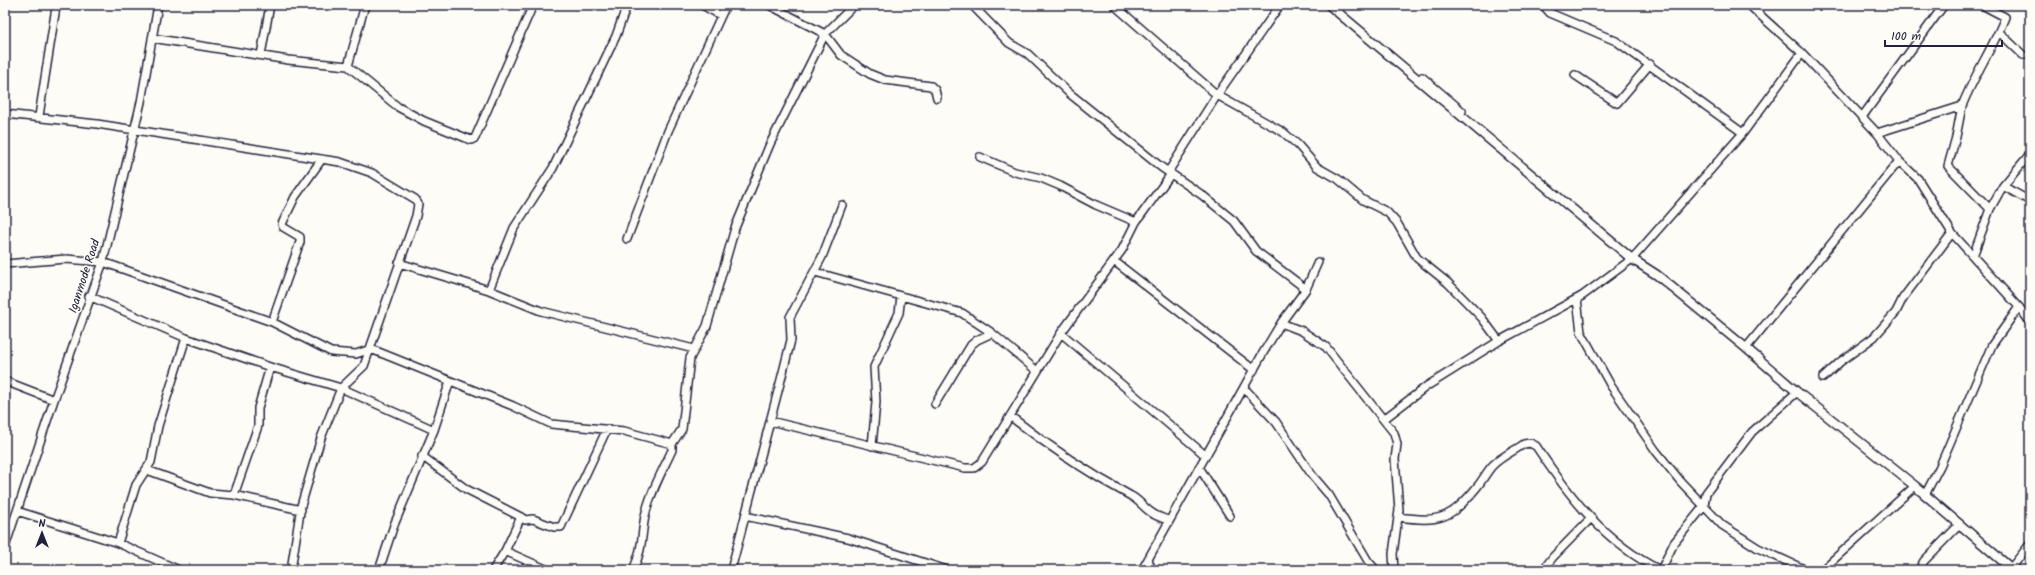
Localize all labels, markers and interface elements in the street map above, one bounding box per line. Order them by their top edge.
scale bar [1885,22,2002,48]
text: 100 m [1891,27,1922,46]
street label: Iganmode Road [64,236,106,316]
north arrow [22,513,62,553]
text: N [39,515,46,533]

